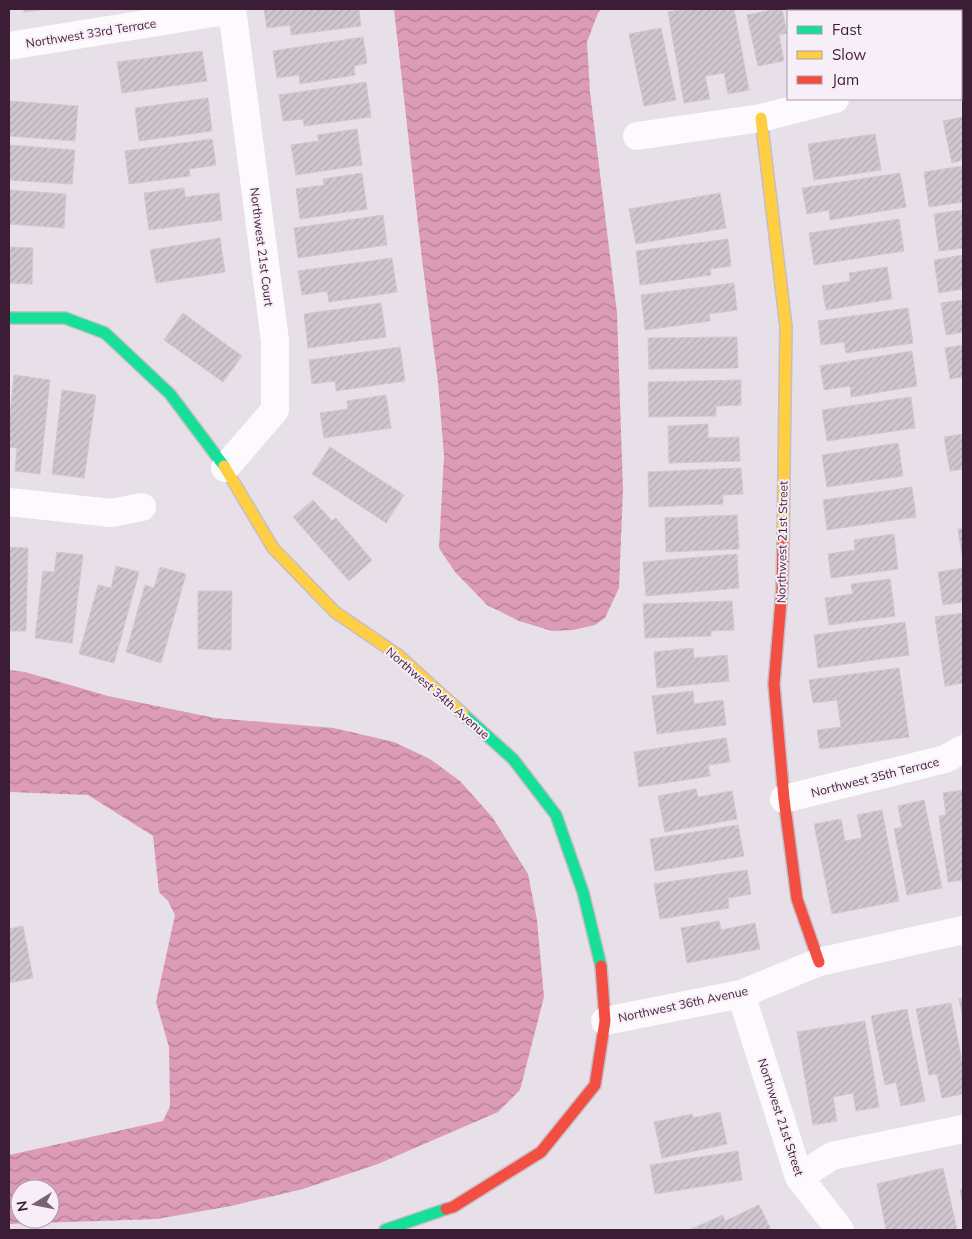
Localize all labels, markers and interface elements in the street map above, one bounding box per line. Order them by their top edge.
legend [787,10,962,100]
street label: Northwest 33rd Terrace [25,15,157,51]
text: Fast [832,20,862,39]
text: Slow [832,45,866,64]
text: Jam [832,70,859,89]
street label: Northwest 21st Court [247,187,277,307]
street label: Northwest 21st Street [773,481,791,603]
street label: Northwest 34th Avenue [383,644,493,742]
street label: Northwest 35th Terrace [809,754,941,800]
street label: Northwest 36th Avenue [617,983,749,1025]
street label: Northwest 21st Street [755,1056,807,1178]
north arrow [10,1179,60,1229]
text: N [12,1199,32,1213]

